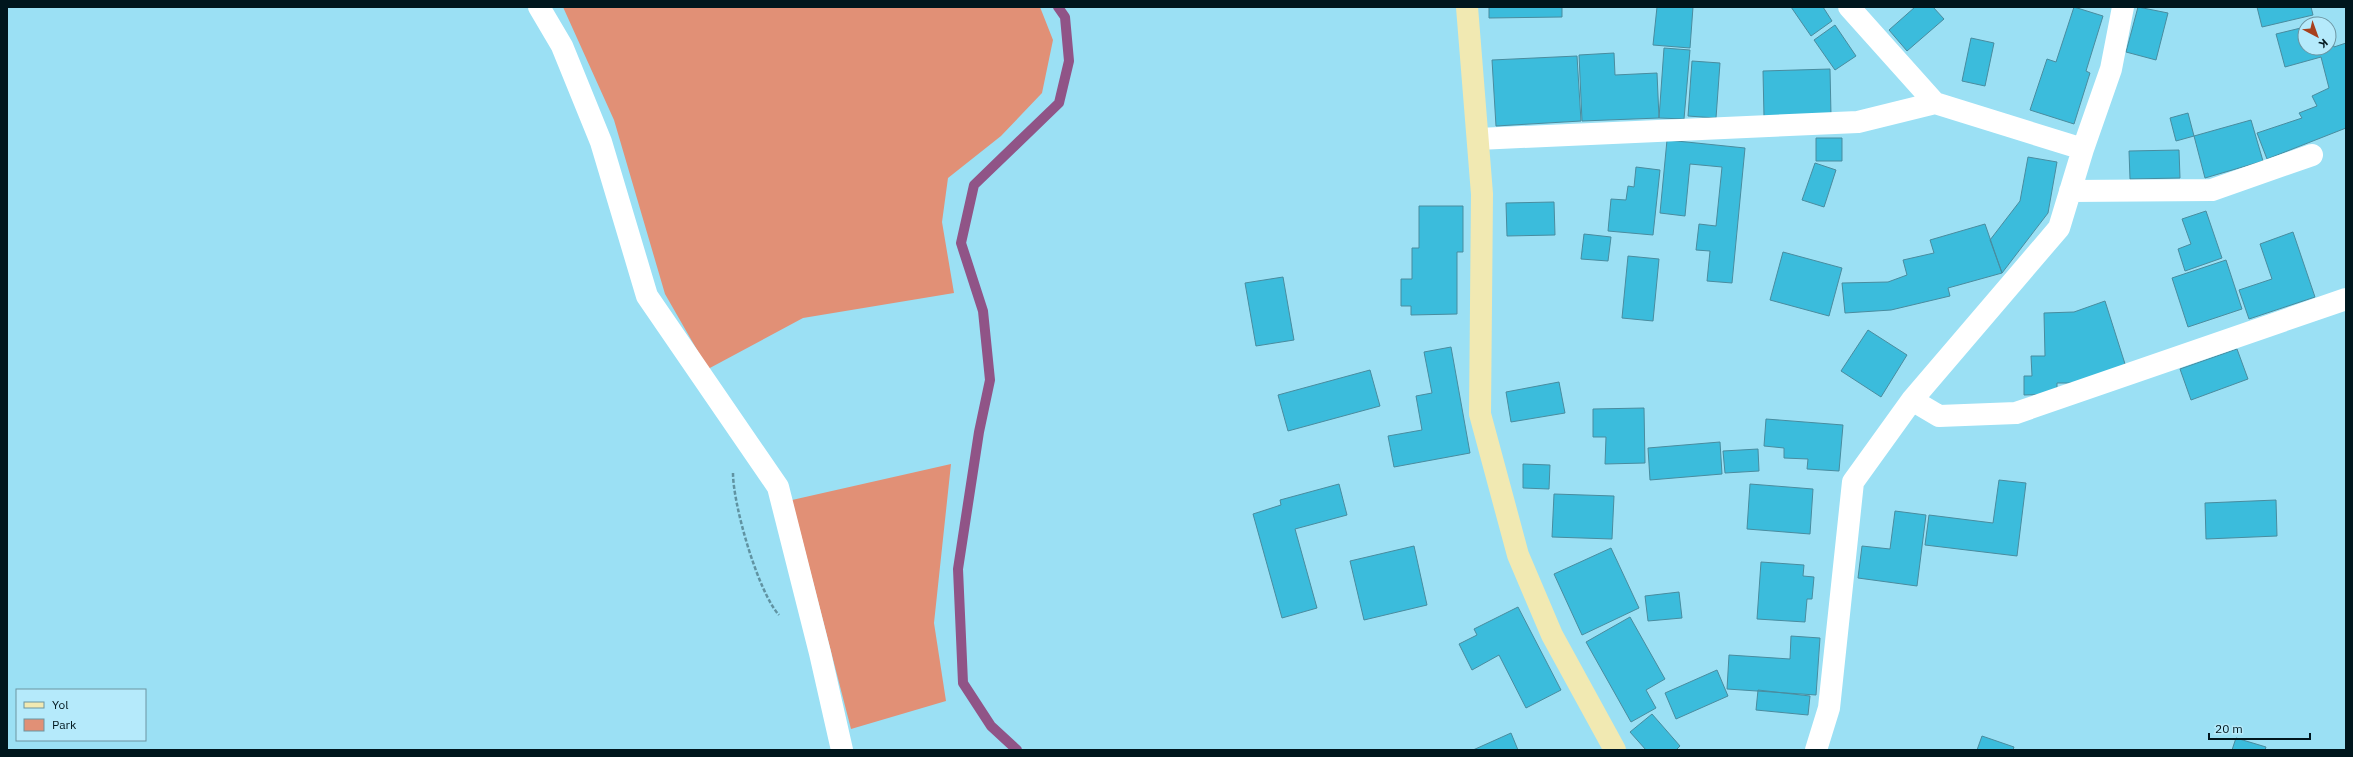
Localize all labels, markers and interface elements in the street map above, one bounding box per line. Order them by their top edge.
north arrow [2297,16,2337,56]
text: K [2316,36,2331,52]
legend [16,689,146,741]
text: Yol [52,697,69,712]
scale bar [2209,715,2310,741]
text: Park [52,717,77,732]
text: 20 m [2215,721,2243,736]

